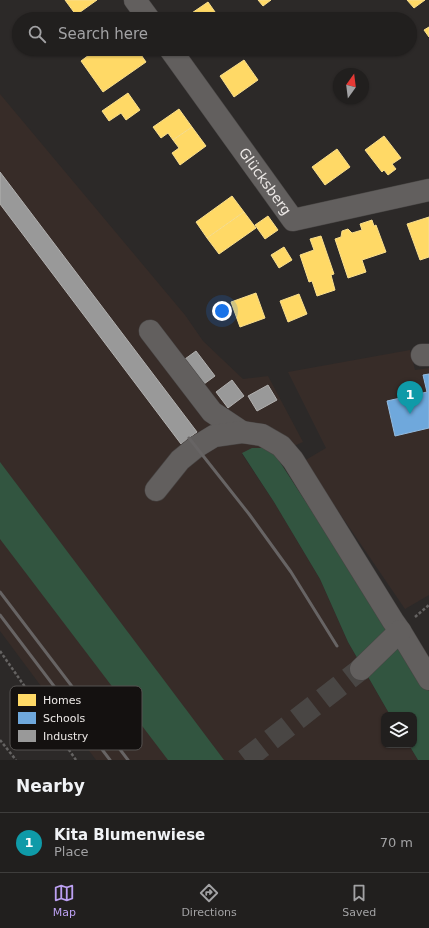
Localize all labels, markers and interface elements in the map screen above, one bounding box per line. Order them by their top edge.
search box [12,12,417,56]
icon: search [26,23,48,45]
text: Search here [58,25,148,43]
north arrow [333,68,369,104]
street label: Glücksberg [236,145,295,218]
your location [212,301,232,321]
pin: 1 [397,381,423,414]
legend [10,686,142,750]
text: Homes [43,694,81,707]
text: Schools [43,712,86,725]
map controls [381,712,417,748]
button: layers [381,712,417,748]
text: Industry [43,730,89,743]
text: Nearby [16,776,85,796]
text: Kita Blumenwiese [54,826,205,844]
text: 1 [24,835,34,850]
text: 70 m [380,835,413,850]
text: Place [54,844,89,859]
tab: Map [53,882,76,919]
tab: Directions [181,882,237,919]
tab: Saved [342,882,376,919]

